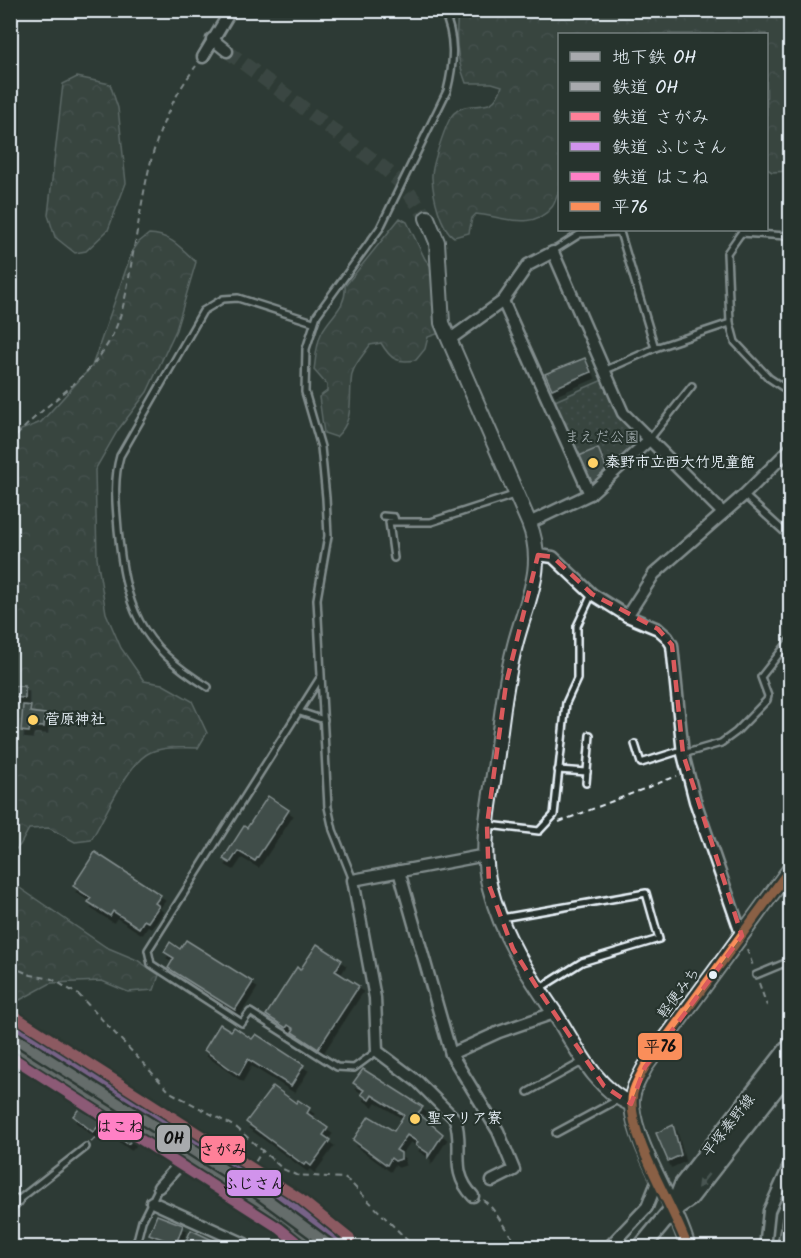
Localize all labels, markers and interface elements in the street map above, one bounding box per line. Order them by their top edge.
legend [558,33,768,231]
text: 地下鉄 OH [612,44,696,73]
text: 鉄道 OH [612,74,678,103]
text: 鉄道 さがみ [612,104,709,133]
text: 鉄道 ふじさん [612,134,727,163]
text: 鉄道 はこね [612,164,709,193]
text: 平76 [612,194,648,223]
park label: まえだ公園 [564,426,640,450]
place label: 秦野市立西大竹児童館 [605,451,755,475]
marker: 秦野市立西大竹児童館 [586,456,600,470]
place label: 菅原神社 [45,708,105,732]
marker: 菅原神社 [26,713,40,727]
street label: 軽便みち [652,962,706,1024]
unlabelled marker [707,969,719,981]
line badge: 平76 [637,1032,683,1061]
text: 平76 [644,1035,676,1060]
street label: 平塚秦野線 [696,1089,762,1163]
place label: 聖マリア寮 [427,1107,502,1131]
line badge: はこね [97,1112,143,1141]
marker: 聖マリア寮 [408,1112,422,1126]
text: はこね [96,1115,144,1140]
line badge: OH [156,1124,191,1153]
text: OH [164,1127,184,1152]
line badge: さがみ [200,1135,246,1164]
text: さがみ [199,1138,247,1163]
line badge: ふじさん [226,1169,282,1197]
text: ふじさん [222,1172,286,1197]
one-way arrow [696,1173,709,1189]

